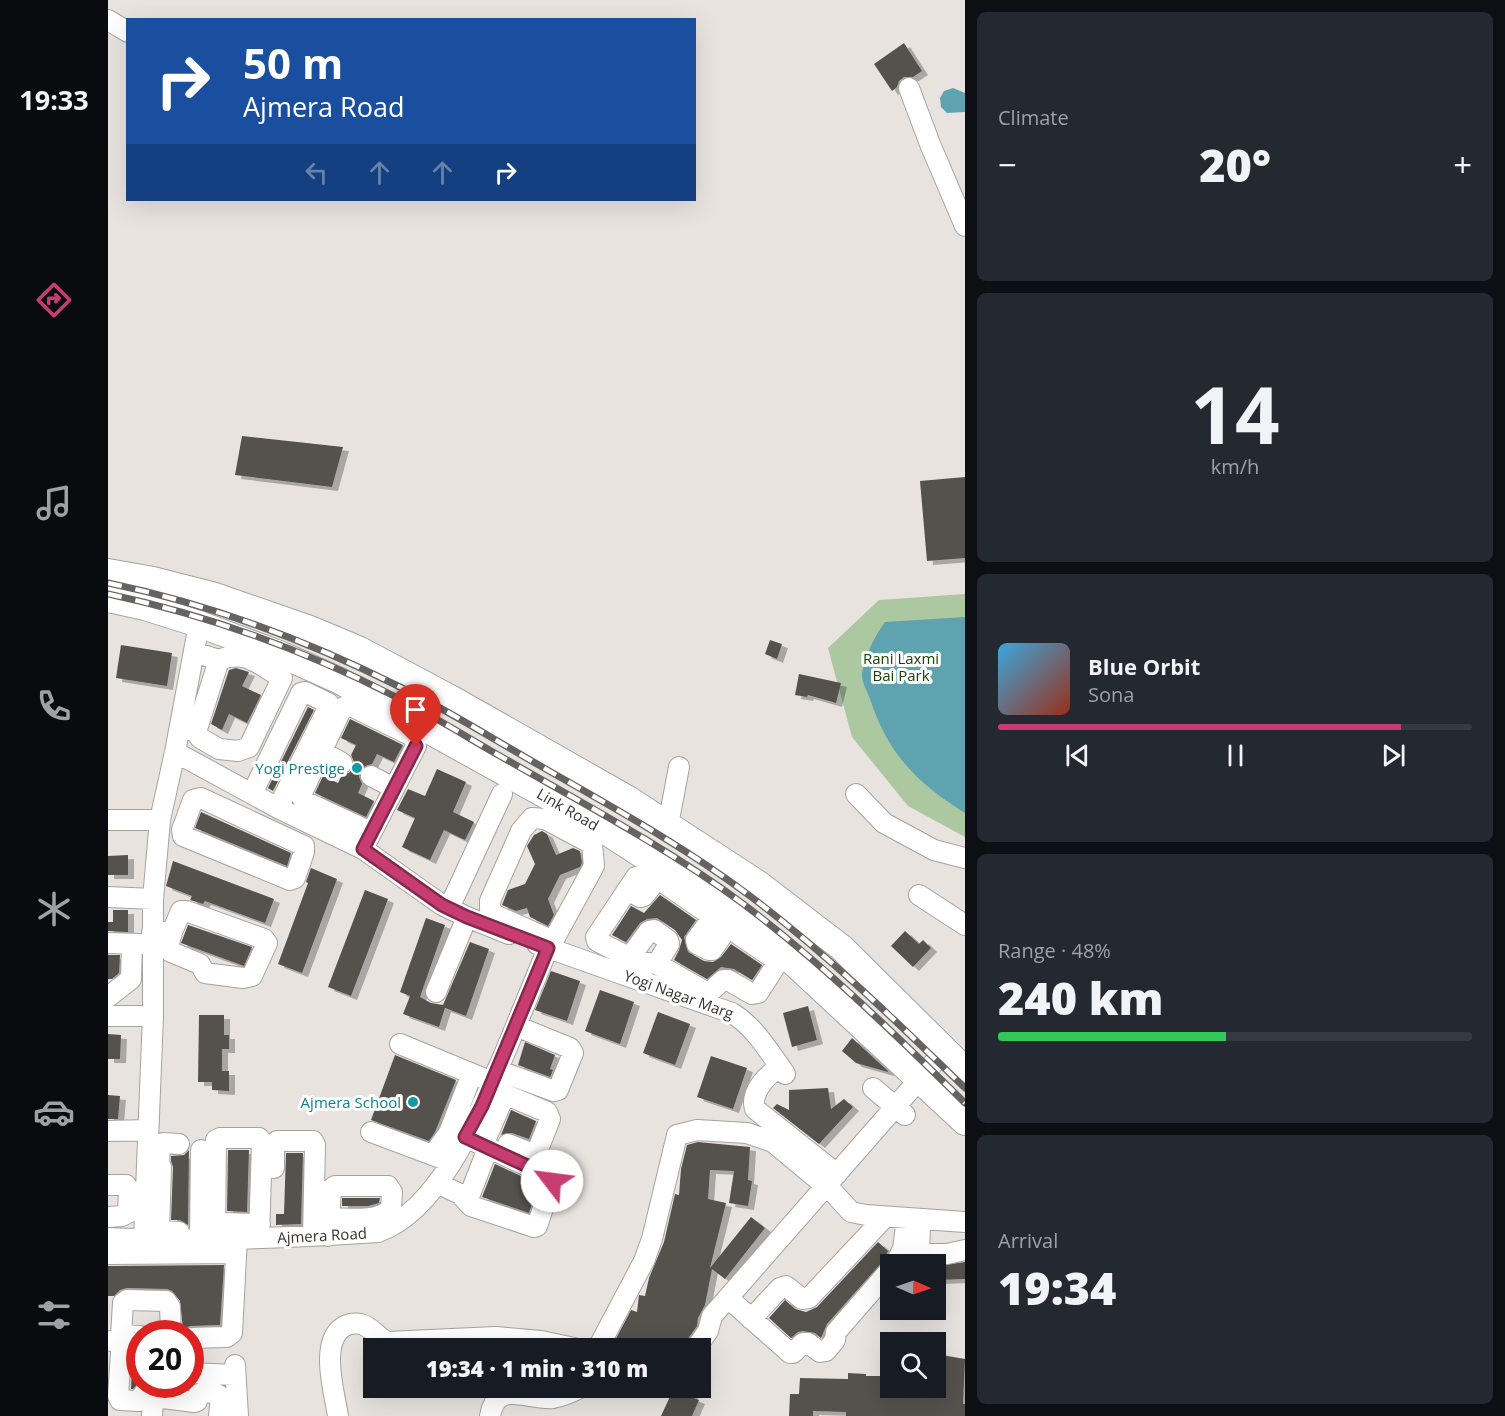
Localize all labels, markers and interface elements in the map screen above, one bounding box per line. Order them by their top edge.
text: 50 m [243,34,343,91]
icon: right [144,42,222,120]
text: 19:33 [19,81,89,118]
text: Ajmera Road [243,88,405,125]
text: Climate [998,104,1069,131]
text: 20° [1199,134,1271,195]
text: − [998,142,1017,187]
text: + [1453,142,1472,187]
icon: left [300,156,333,189]
icon: ahead [363,156,396,189]
icon: ahead [426,156,459,189]
icon: right [489,156,522,189]
icon: directions [33,279,75,321]
text: 14 [1190,361,1280,467]
text: km/h [1211,453,1259,480]
icon: music [33,482,75,524]
park label: Rani Laxmi Bai Park [863,648,939,685]
text: Blue Orbit [1088,651,1200,681]
text: Sona [1088,681,1134,708]
pin [390,684,441,746]
icon: phone [33,685,75,727]
icon: arrive [399,693,432,726]
icon: previous [1061,739,1094,772]
icon: pause [1219,739,1252,772]
icon: next [1377,739,1410,772]
place label: Yogi Prestige [255,758,345,778]
marker: Yogi Prestige [350,761,364,775]
street label: Link Road [533,783,603,835]
icon: climate [33,888,75,930]
text: Range · 48% [998,937,1111,964]
street label: Yogi Nagar Marg [621,965,737,1023]
text: 240 km [998,967,1163,1028]
icon: car [33,1091,75,1133]
place label: Ajmera School [301,1092,401,1112]
marker: Ajmera School [406,1095,420,1109]
position arrow [520,1149,584,1213]
street label: Ajmera Road [277,1223,367,1247]
text: Arrival [998,1227,1058,1254]
north arrow [880,1254,946,1320]
map controls [880,1254,946,1398]
text: 19:34 [998,1257,1116,1318]
icon: filters [33,1294,75,1336]
speed limit sign: 20 [126,1320,204,1398]
button: search [880,1332,946,1398]
text: 19:34 · 1 min · 310 m [426,1353,648,1383]

